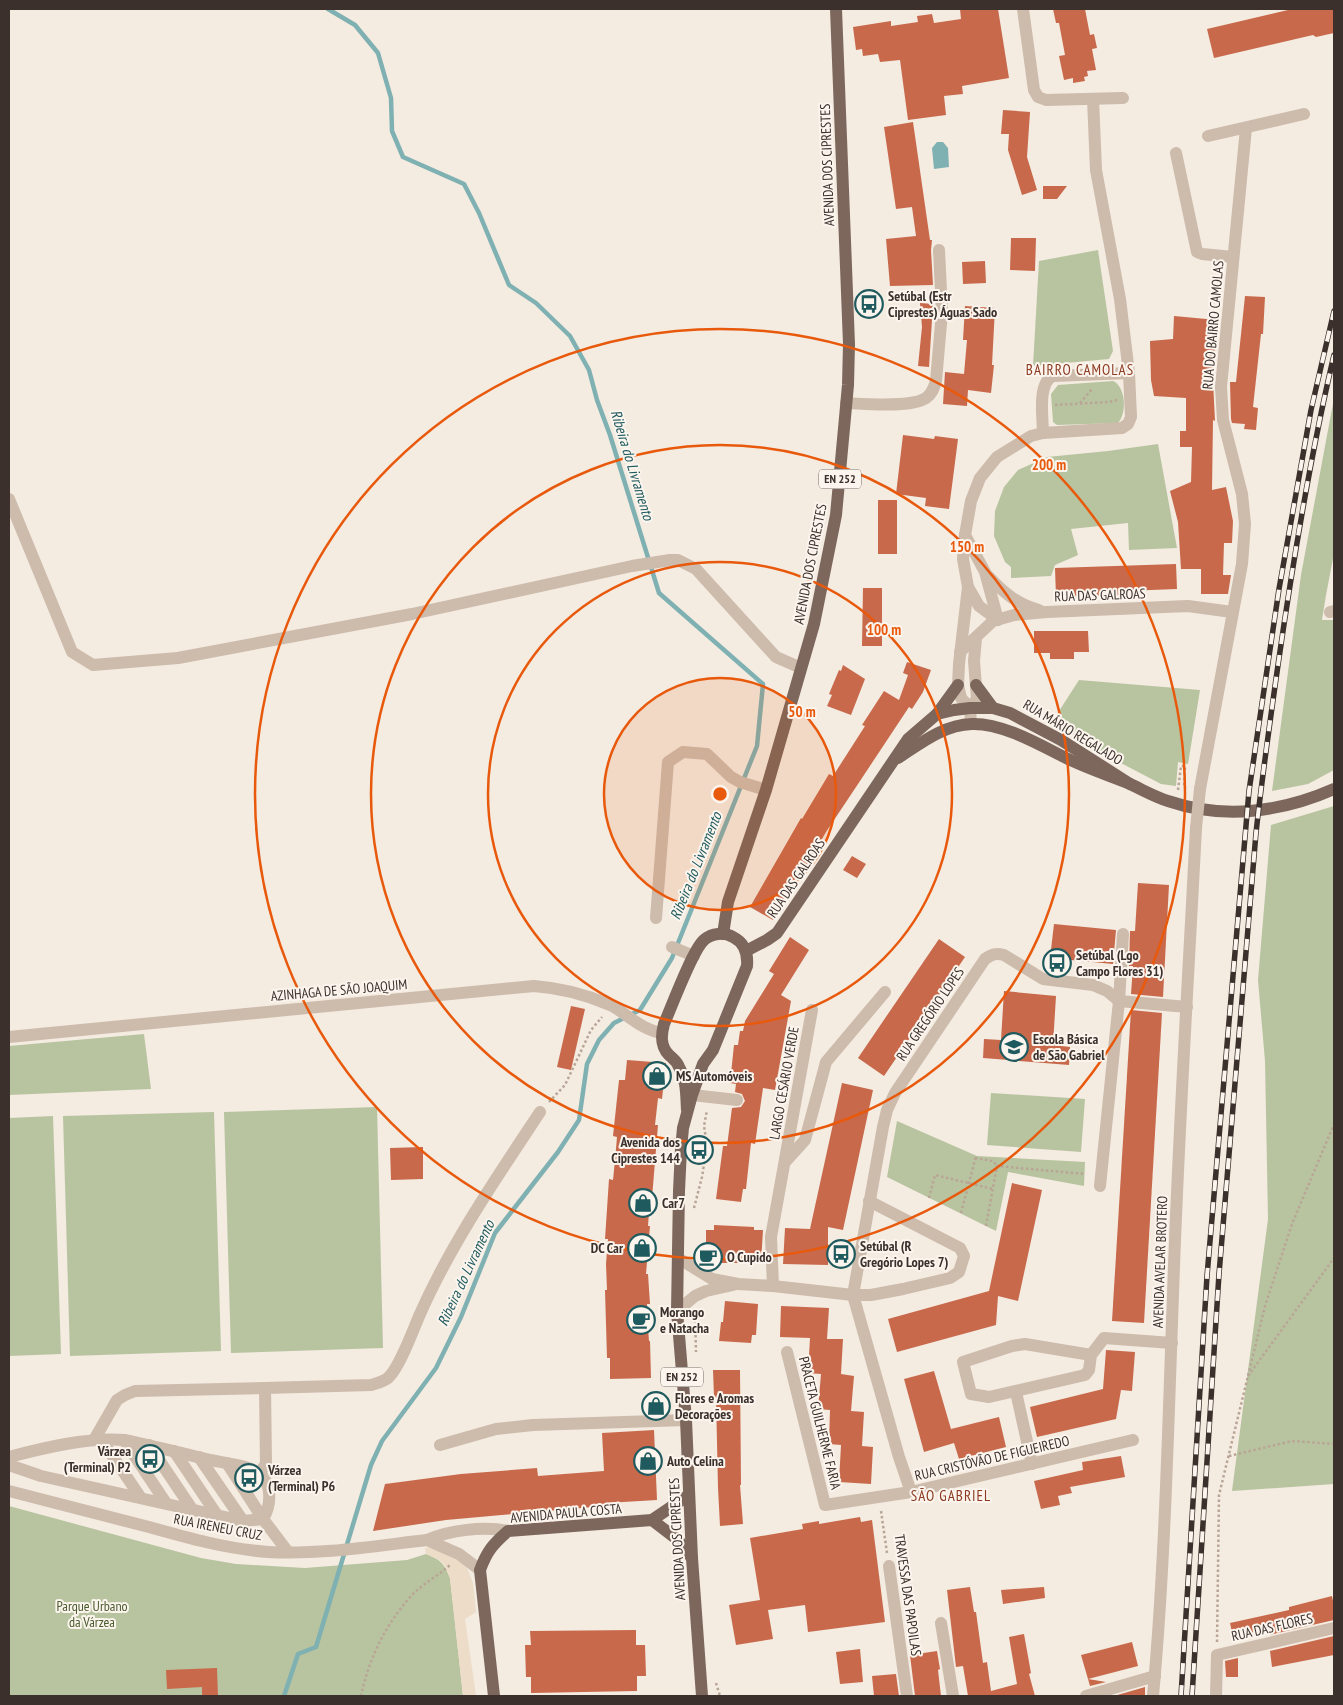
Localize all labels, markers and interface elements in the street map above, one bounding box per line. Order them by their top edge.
street label: AVENIDA DOS CIPRESTES [816,103,838,227]
street label: RUA DO BAIRRO CAMOLAS [1198,260,1228,390]
place label: Setúbal (Estr Ciprestes) Águas Sado [888,287,997,321]
bus stop icon: Setúbal (Estr Ciprestes) Águas Sado [854,289,884,319]
district label: BAIRRO CAMOLAS [1026,360,1134,379]
water label: Ribeira do Livramento [607,407,659,524]
text: 200 m [1032,455,1066,474]
road number: EN 252 [819,469,861,488]
street label: AVENIDA DOS CIPRESTES [789,502,831,626]
text: 150 m [950,537,984,556]
street label: RUA DAS GALROAS [1054,584,1146,606]
text: 100 m [867,620,901,639]
street label: RUA MÁRIO REGALADO [1020,695,1126,769]
text: 50 m [788,702,816,721]
centre of rings [711,785,729,803]
water label: Ribeira do Livramento [665,808,726,922]
street label: RUA DAS GALROAS [763,835,829,921]
place label: Setúbal (Lgo Campo Flores 31) [1076,946,1163,980]
bus stop icon: Setúbal (Lgo Campo Flores 31) [1042,948,1072,978]
street label: RUA GREGÓRIO LOPES [892,964,968,1064]
street label: AZINHAGA DE SÃO JOAQUIM [270,975,408,1005]
street label: LARGO CESÁRIO VERDE [765,1025,803,1141]
place label: Escola Básica de São Gabriel [1033,1030,1105,1064]
school or university icon: Escola Básica de São Gabriel [999,1032,1029,1062]
shop icon: MS Automóveis [642,1061,672,1091]
place label: MS Automóveis [676,1067,752,1085]
place label: Avenida dos Ciprestes 144 [611,1133,680,1167]
bus stop icon: Avenida dos Ciprestes 144 [684,1135,714,1165]
shop icon: Car7 [628,1188,658,1218]
place label: Car7 [662,1194,685,1212]
street label: AVENIDA AVELAR BROTERO [1149,1195,1171,1328]
water label: Ribeira do Livramento [433,1216,499,1329]
shop icon: DC Car [627,1233,657,1263]
place label: Setúbal (R Gregório Lopes 7) [860,1237,948,1271]
place label: DC Car [591,1239,624,1257]
bus stop icon: Setúbal (R Gregório Lopes 7) [826,1239,856,1269]
cafe icon: O Cupido [693,1242,723,1272]
place label: O Cupido [727,1248,772,1266]
place label: Morango e Natacha [660,1303,709,1337]
cafe icon: Morango e Natacha [626,1305,656,1335]
street label: PRACETA GUILHERME FARIA [795,1355,845,1492]
road number: EN 252 [661,1368,703,1386]
place label: Flores e Aromas Decorações [675,1389,754,1423]
shop icon: Flores e Aromas Decorações [641,1391,671,1421]
street label: RUA CRISTÓVÃO DE FIGUEIREDO [913,1431,1071,1485]
place label: Várzea (Terminal) P2 [64,1442,131,1476]
bus stop icon: Várzea (Terminal) P2 [135,1444,165,1474]
shop icon: Auto Celina [633,1446,663,1476]
place label: Auto Celina [666,1452,724,1470]
place label: Várzea (Terminal) P6 [267,1461,335,1495]
bus stop icon: Várzea (Terminal) P6 [234,1463,264,1493]
street label: AVENIDA DOS CIPRESTES [665,1477,689,1601]
district label: SÃO GABRIEL [911,1486,991,1505]
street label: AVENIDA PAULA COSTA [509,1499,623,1527]
street label: RUA IRENEU CRUZ [172,1510,264,1544]
street label: TRAVESSA DAS PAPOILAS [891,1533,925,1657]
park label: Parque Urbano da Várzea [56,1597,128,1631]
street label: RUA DAS FLORES [1230,1609,1314,1645]

